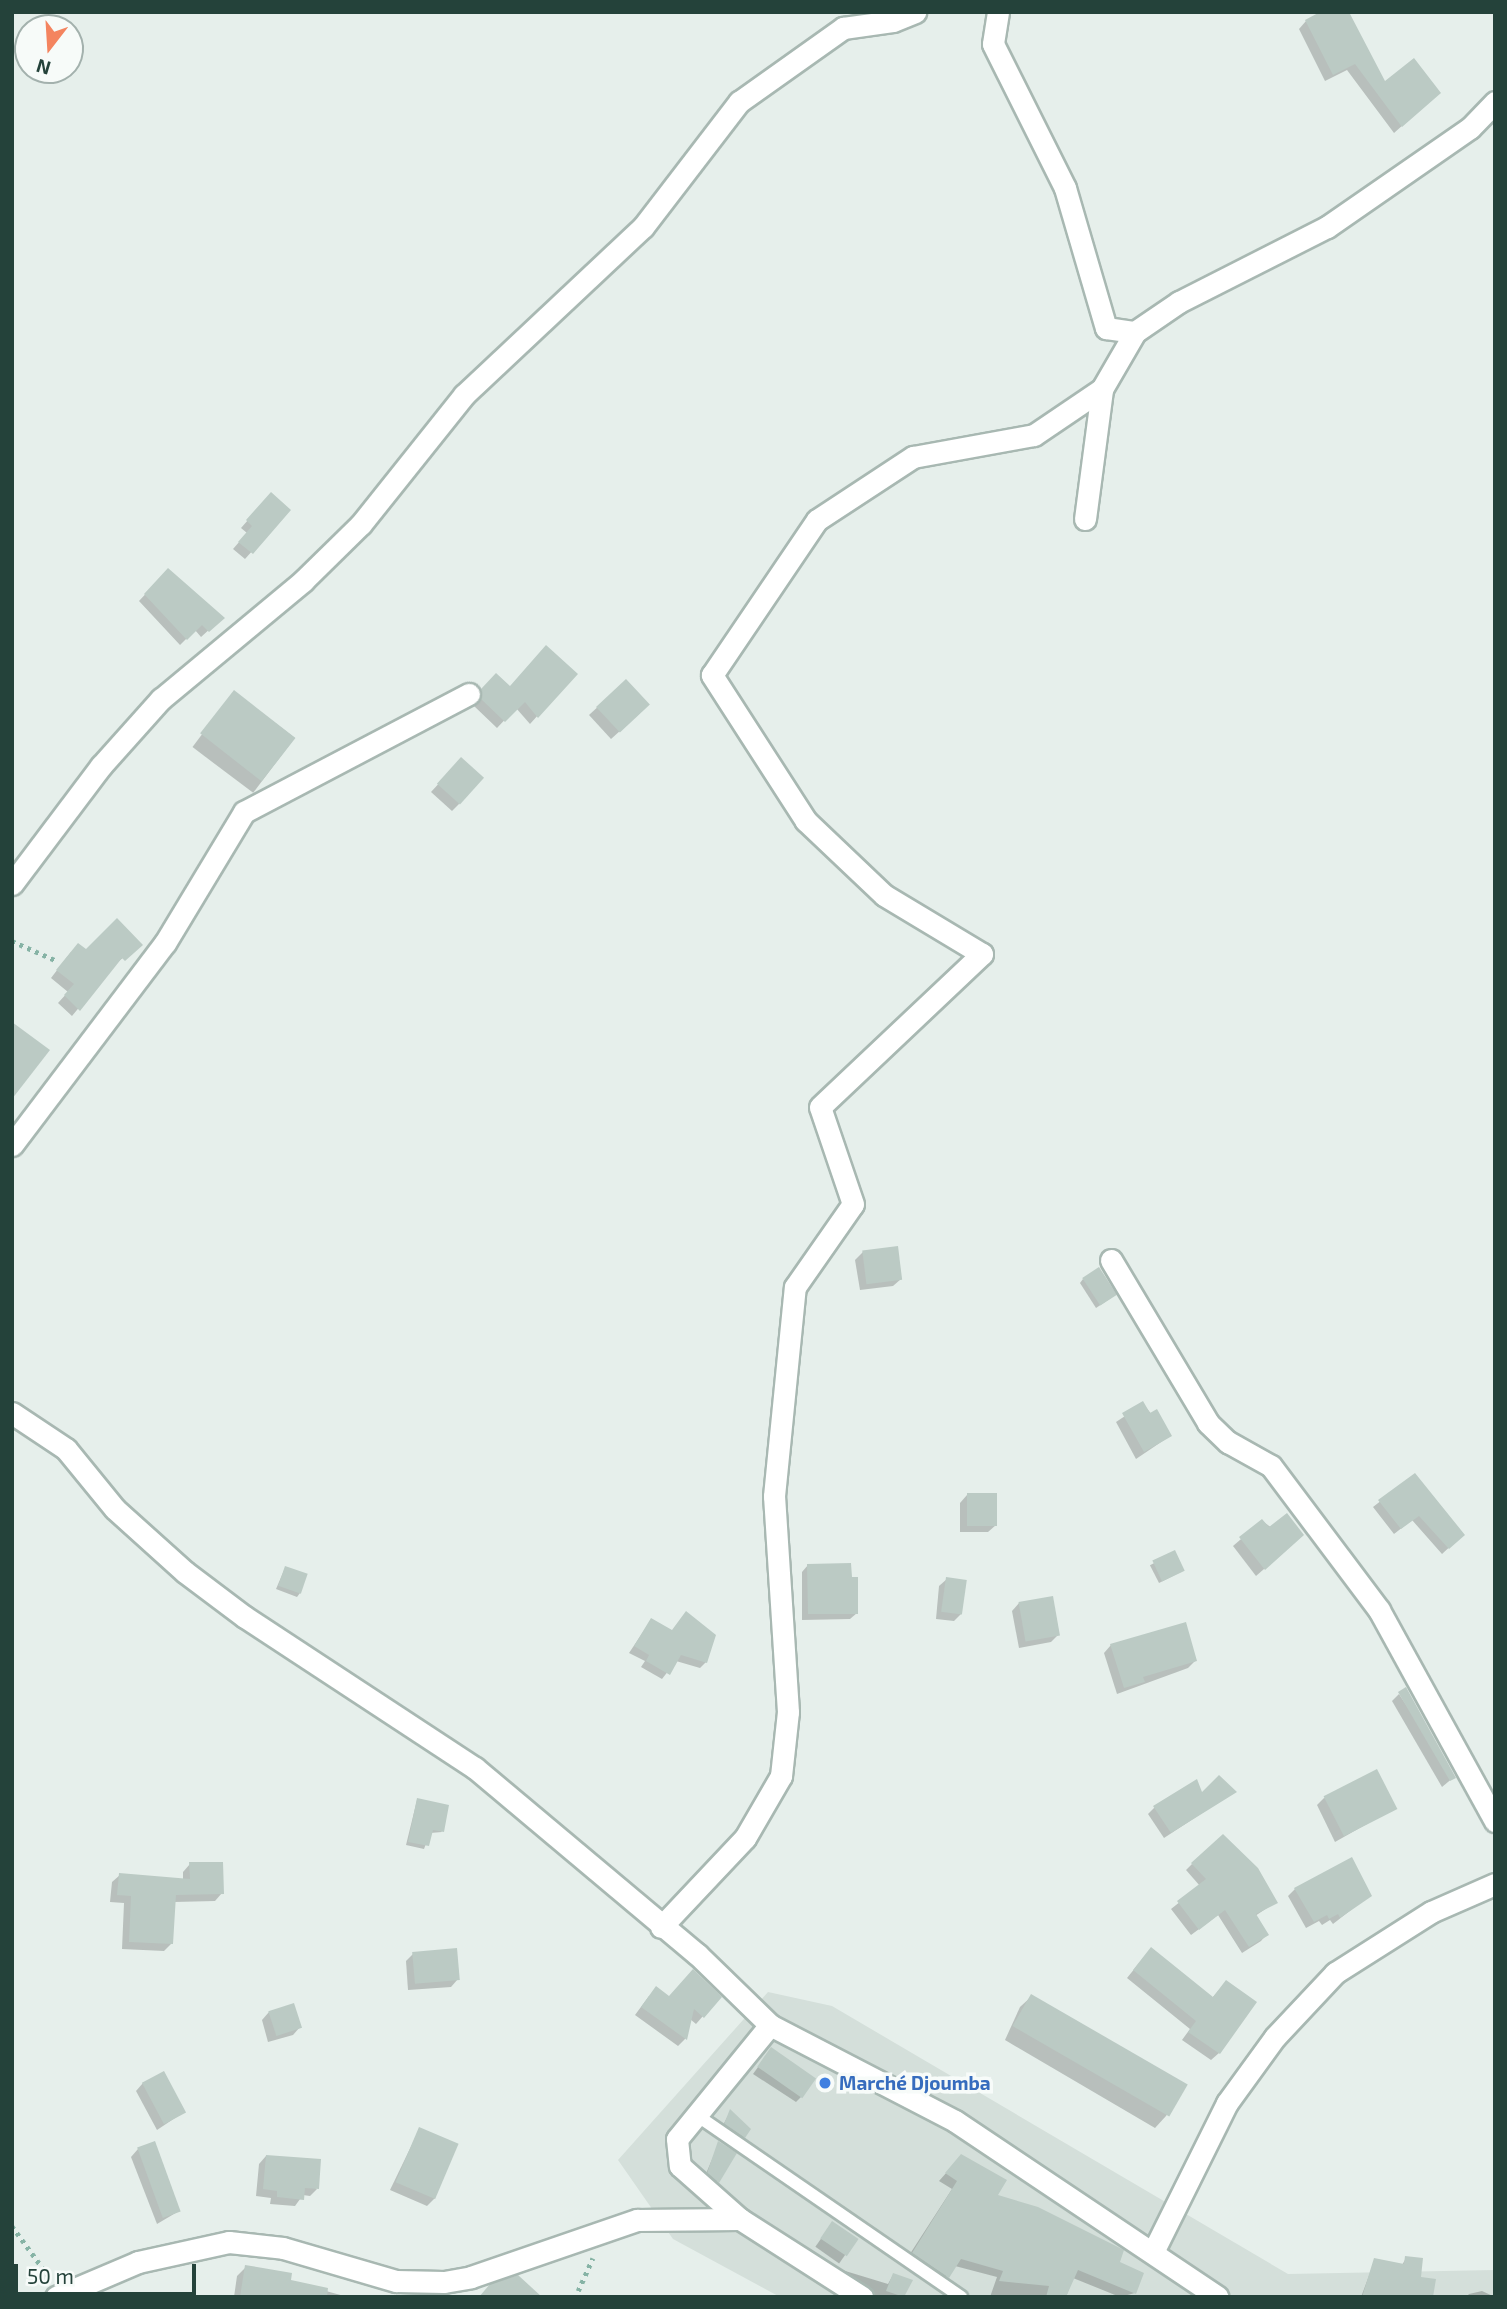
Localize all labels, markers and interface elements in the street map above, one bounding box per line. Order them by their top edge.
north arrow [14,14,84,84]
text: N [33,55,53,81]
place label: Marché Djoumba [839,2072,991,2094]
marker: Marché Djoumba [817,2075,833,2091]
scale bar [18,2250,200,2294]
text: 50 m [27,2263,74,2288]

